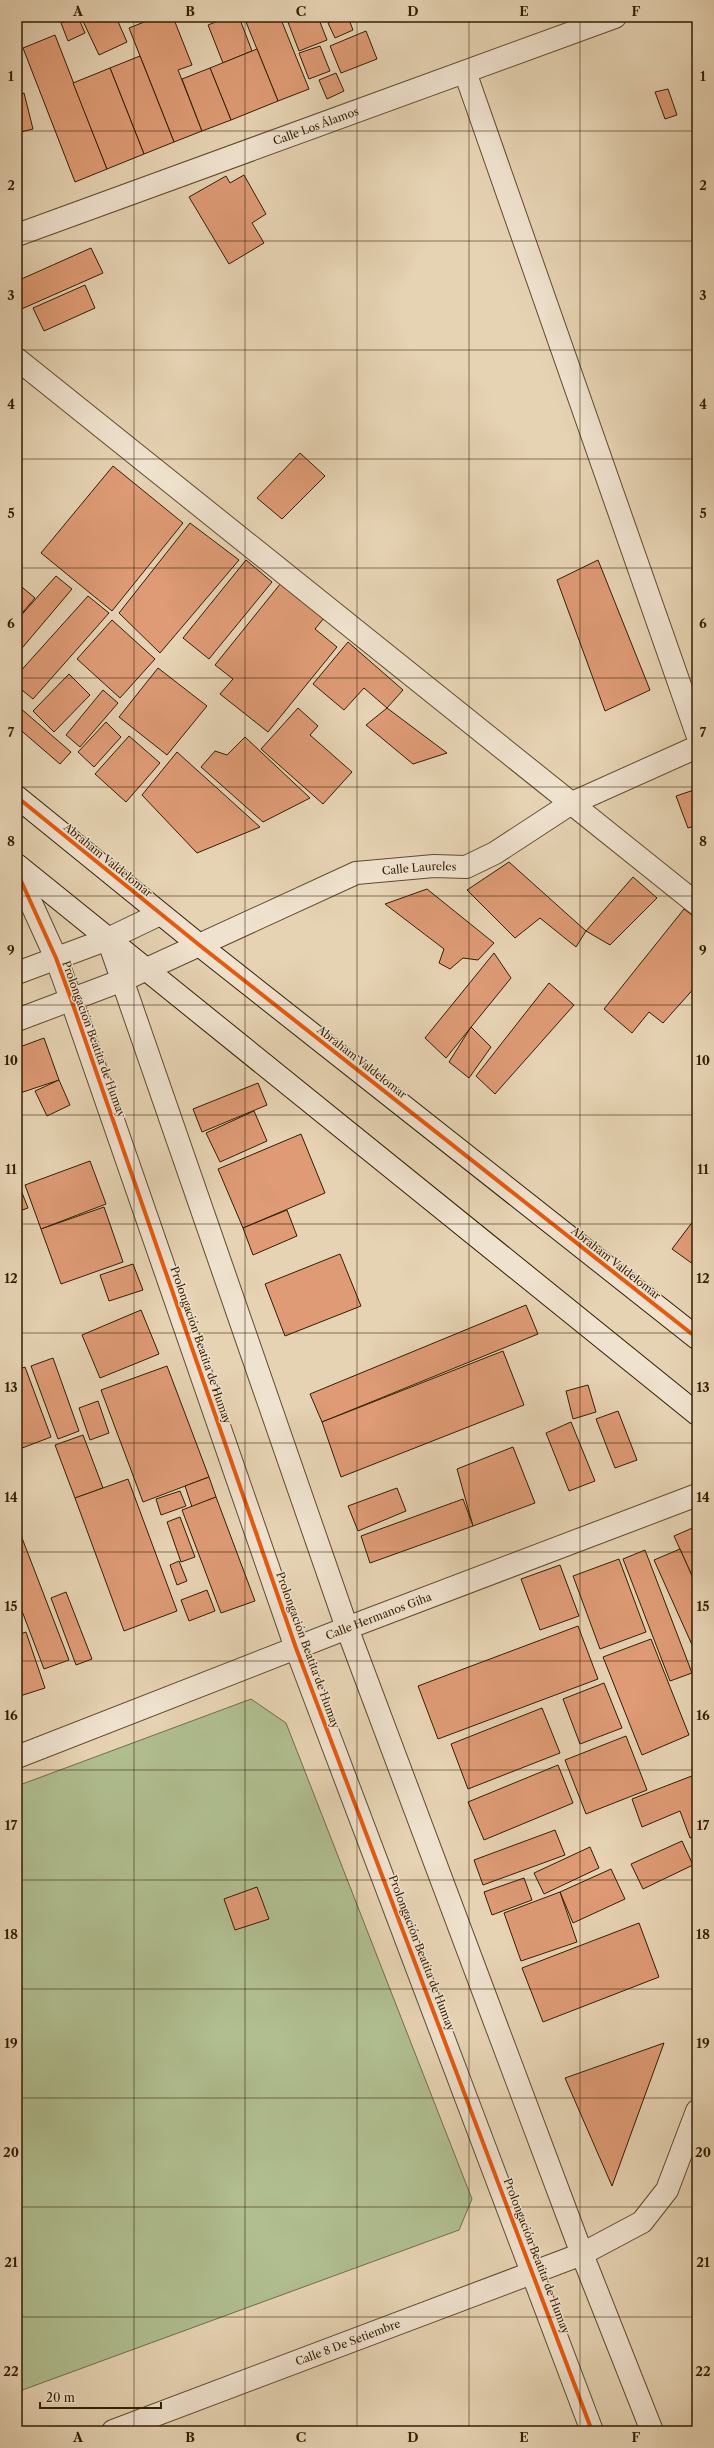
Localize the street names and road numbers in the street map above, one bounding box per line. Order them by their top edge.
street label: Calle Los Álamos [271,104,361,148]
street label: Abraham Valdelomar [60,819,155,900]
street label: Calle Laureles [381,859,457,878]
street label: Prolongación Beatita de Humay [59,959,129,1120]
street label: Abraham Valdelomar [313,1022,410,1102]
street label: Abraham Valdelomar [567,1223,664,1303]
street label: Prolongación Beatita de Humay [167,1264,235,1426]
street label: Prolongación Beatita de Humay [273,1570,343,1731]
street label: Calle Hermanos Giha [324,1589,434,1643]
street label: Prolongación Beatita de Humay [386,1873,459,2034]
street label: Prolongación Beatita de Humay [501,2176,574,2337]
street label: Calle 8 De Setiembre [293,2316,402,2369]

